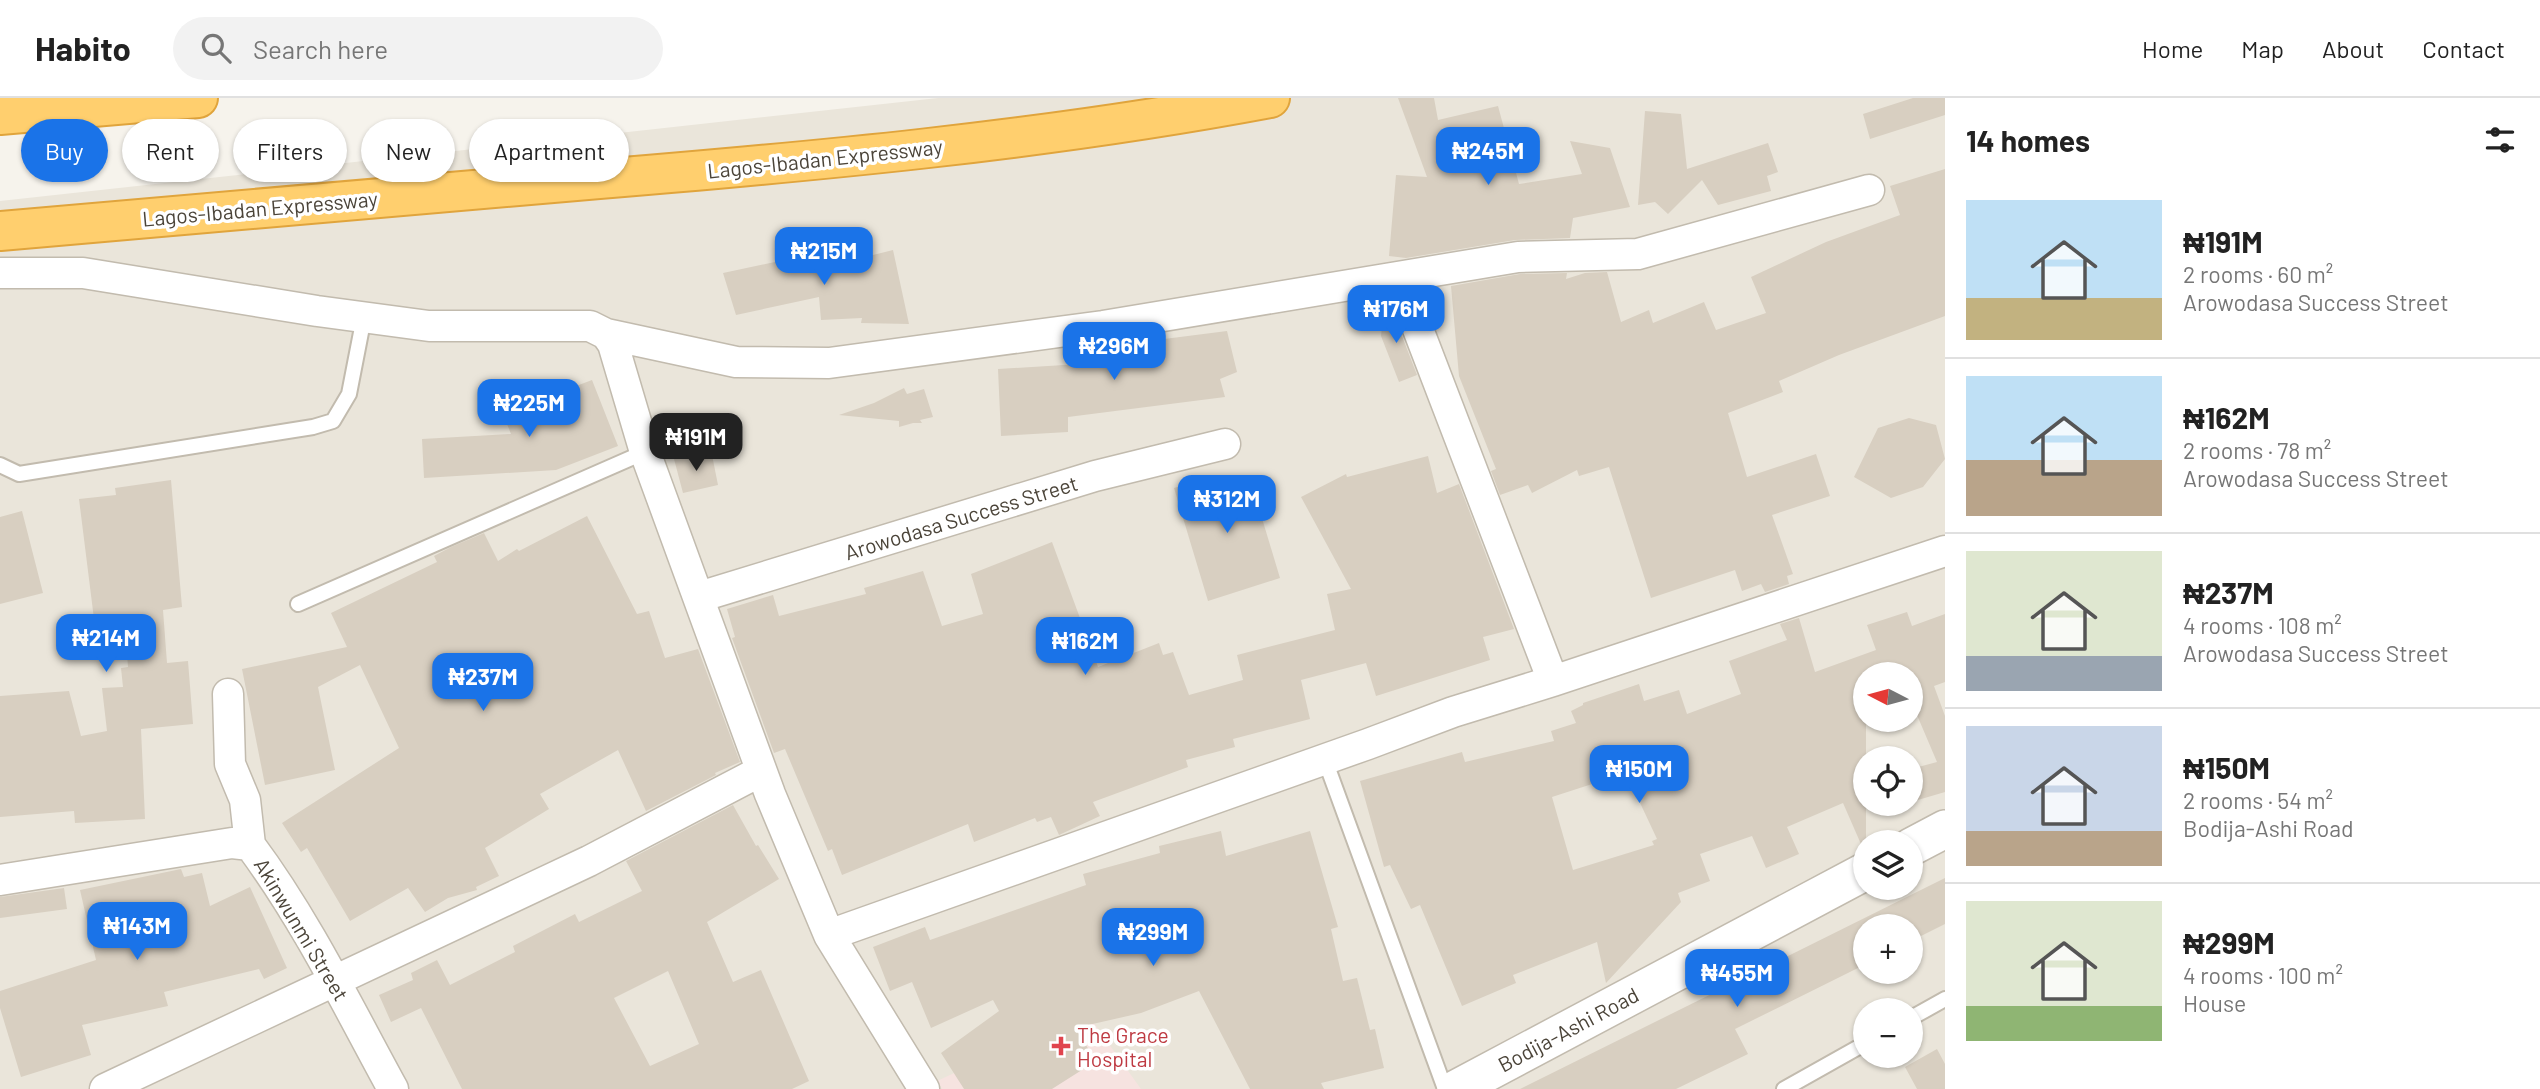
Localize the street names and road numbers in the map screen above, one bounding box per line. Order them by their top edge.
street label: Lagos-Ibadan Expressway [706,133,944,183]
street label: Lagos-Ibadan Expressway [141,185,379,231]
street label: Arowodasa Success Street [841,470,1081,564]
street label: Akinwunmi Street [250,853,354,1005]
street label: Bodija-Ashi Road [1493,981,1643,1077]

